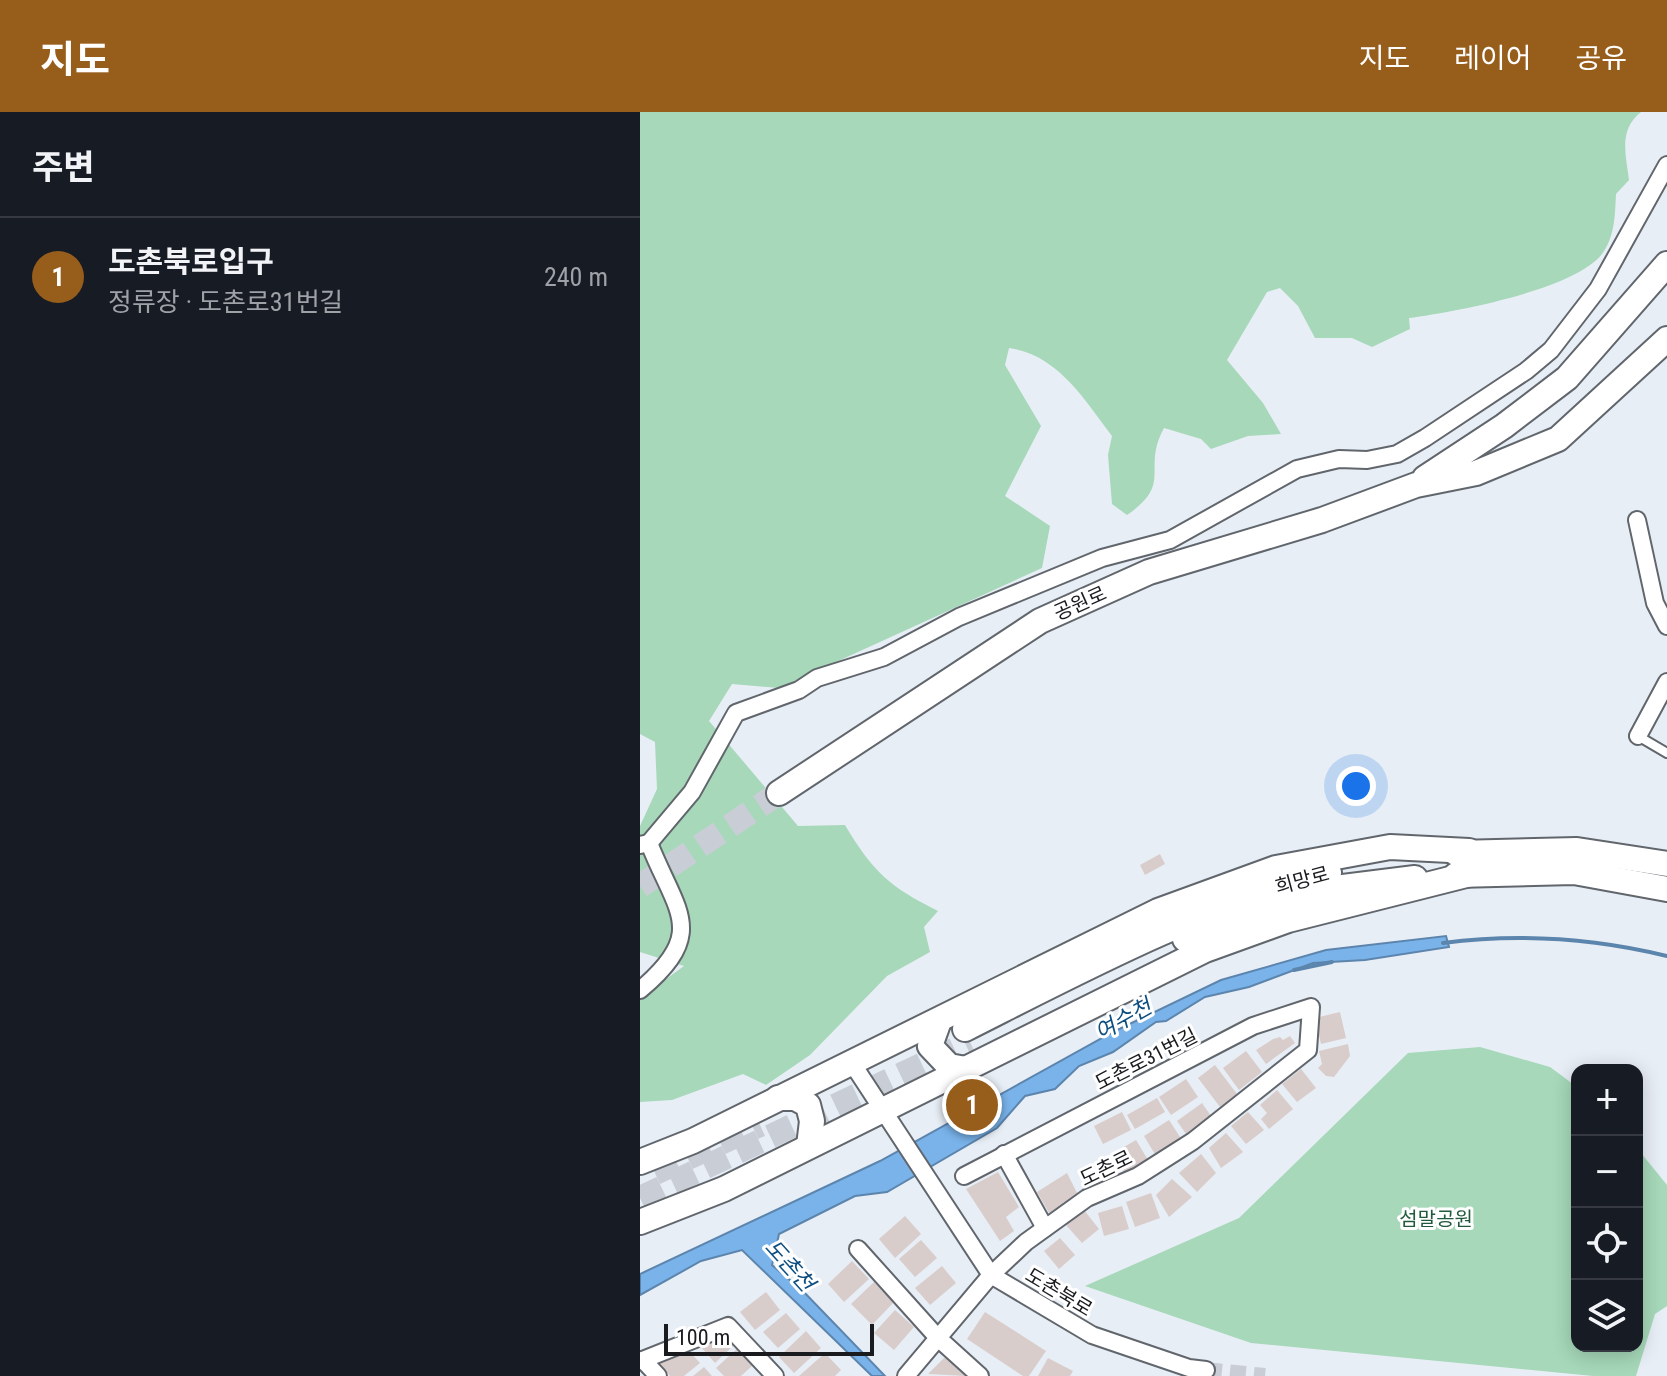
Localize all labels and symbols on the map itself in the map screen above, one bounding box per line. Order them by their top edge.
street label: 공원로 [1050,581,1110,625]
your location [1336,766,1376,806]
street label: 희망로 [1272,861,1332,899]
water label: 여수천 [1091,992,1158,1045]
street label: 도촌로31번길 [1091,1023,1201,1095]
pin: 1 [946,1075,998,1135]
street label: 도촌로 [1076,1145,1136,1191]
park label: 섬말공원 [1399,1207,1473,1231]
water label: 도촌천 [760,1234,821,1298]
street label: 도촌북로 [1021,1263,1097,1321]
scale bar [664,1320,874,1356]

